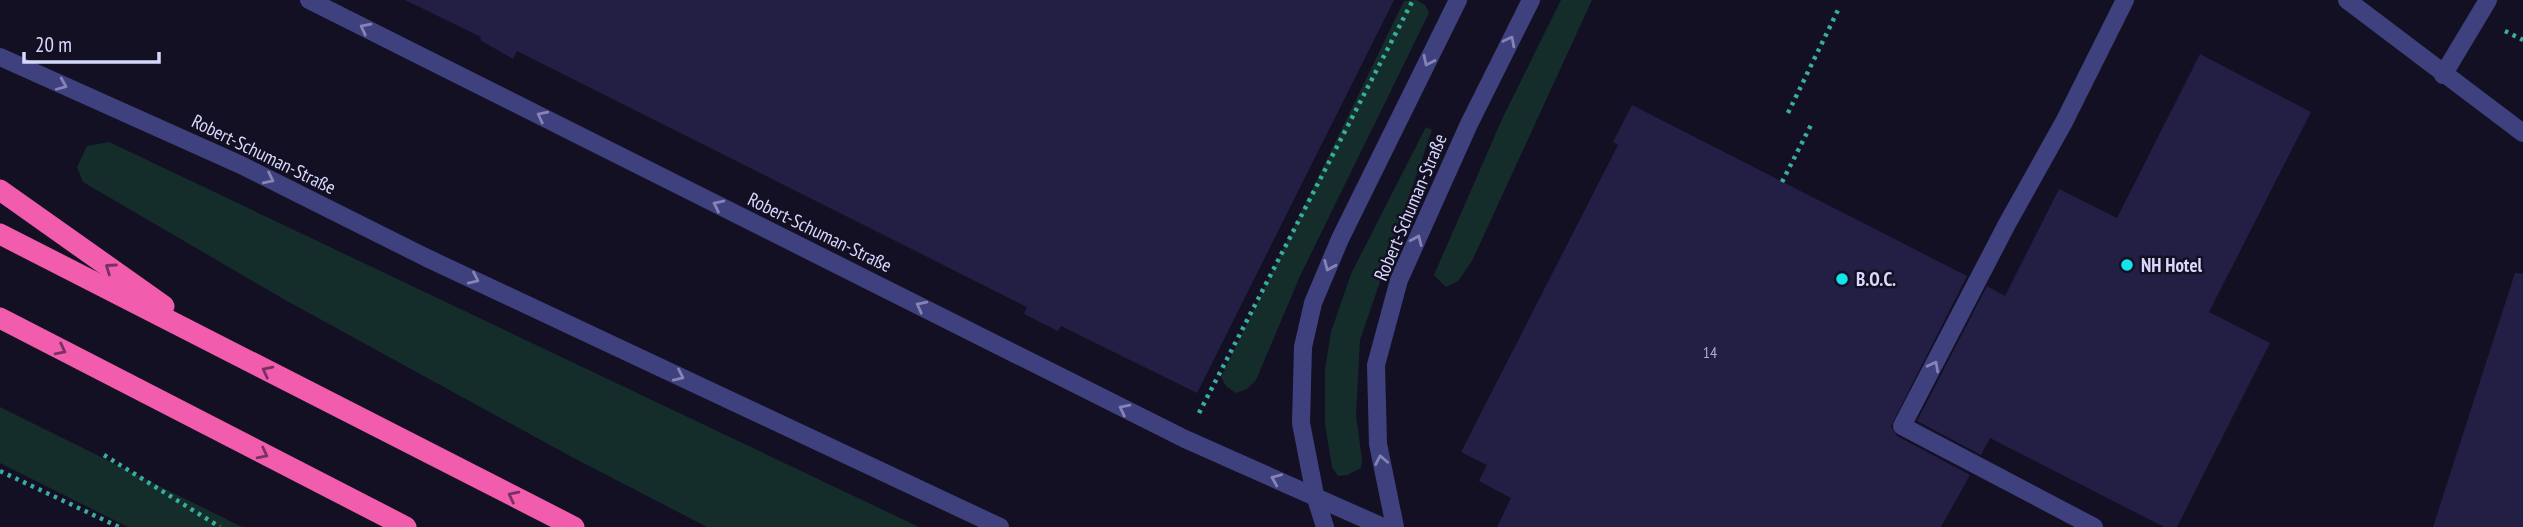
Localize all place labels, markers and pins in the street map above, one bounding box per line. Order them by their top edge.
place label: NH Hotel [2141,253,2203,277]
marker: NH Hotel [2119,257,2135,273]
place label: B.O.C. [1856,267,1896,291]
marker: B.O.C. [1834,271,1850,287]

